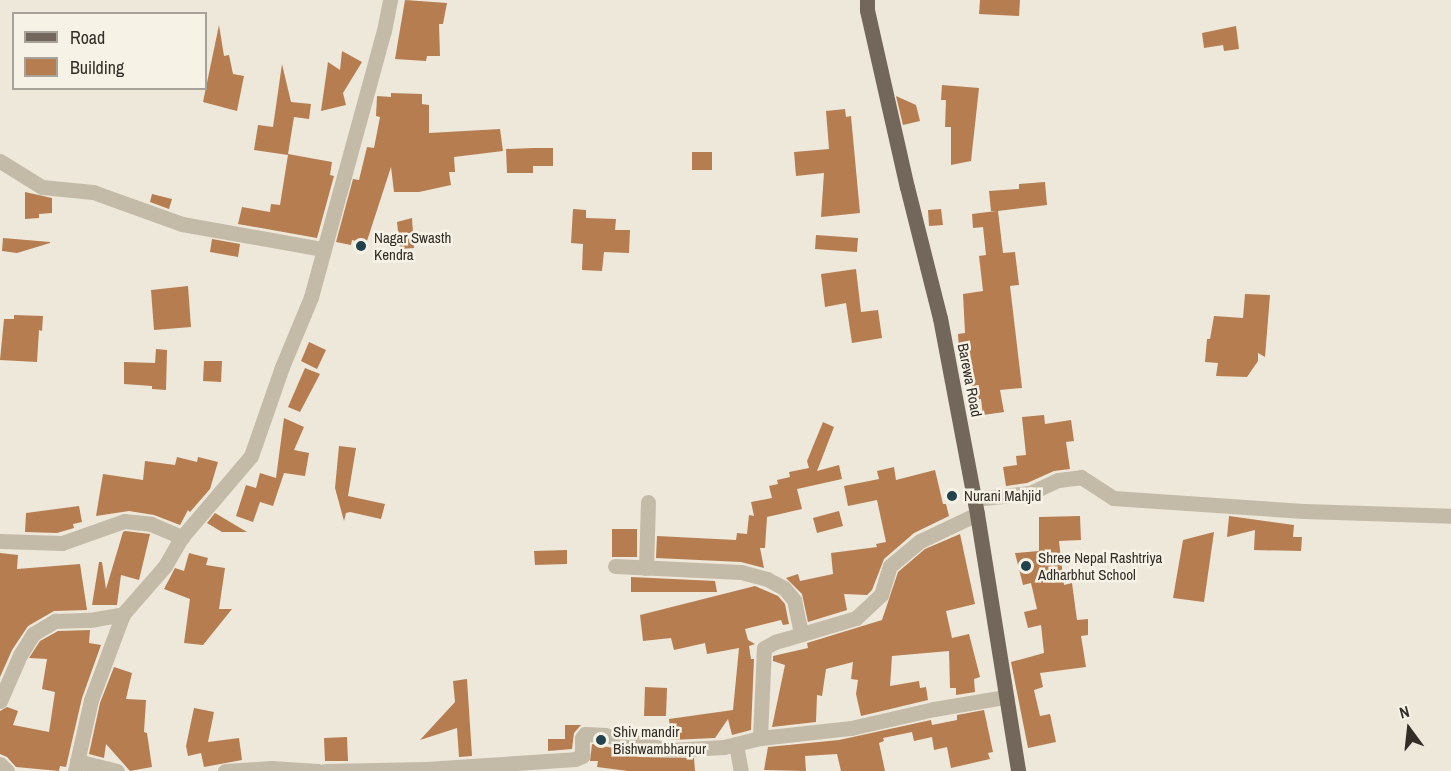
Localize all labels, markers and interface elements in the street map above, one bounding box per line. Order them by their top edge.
legend [12,12,207,90]
text: Road [70,25,105,50]
text: Building [70,55,124,80]
place label: Nagar Swasth Kendra [374,228,451,263]
marker: Nagar Swasth Kendra [352,237,370,255]
street label: Barewa Road [954,342,986,418]
place label: Nurani Mahjid [964,487,1041,505]
marker: Nurani Mahjid [945,489,959,503]
place label: Shree Nepal Rashtriya Adharbhut School [1038,548,1162,583]
marker: Shree Nepal Rashtriya Adharbhut School [1019,559,1033,573]
north arrow [1379,699,1439,759]
text: N [1397,700,1412,723]
place label: Shiv mandir Bishwambharpur [613,722,706,757]
marker: Shiv mandir Bishwambharpur [594,733,608,747]

